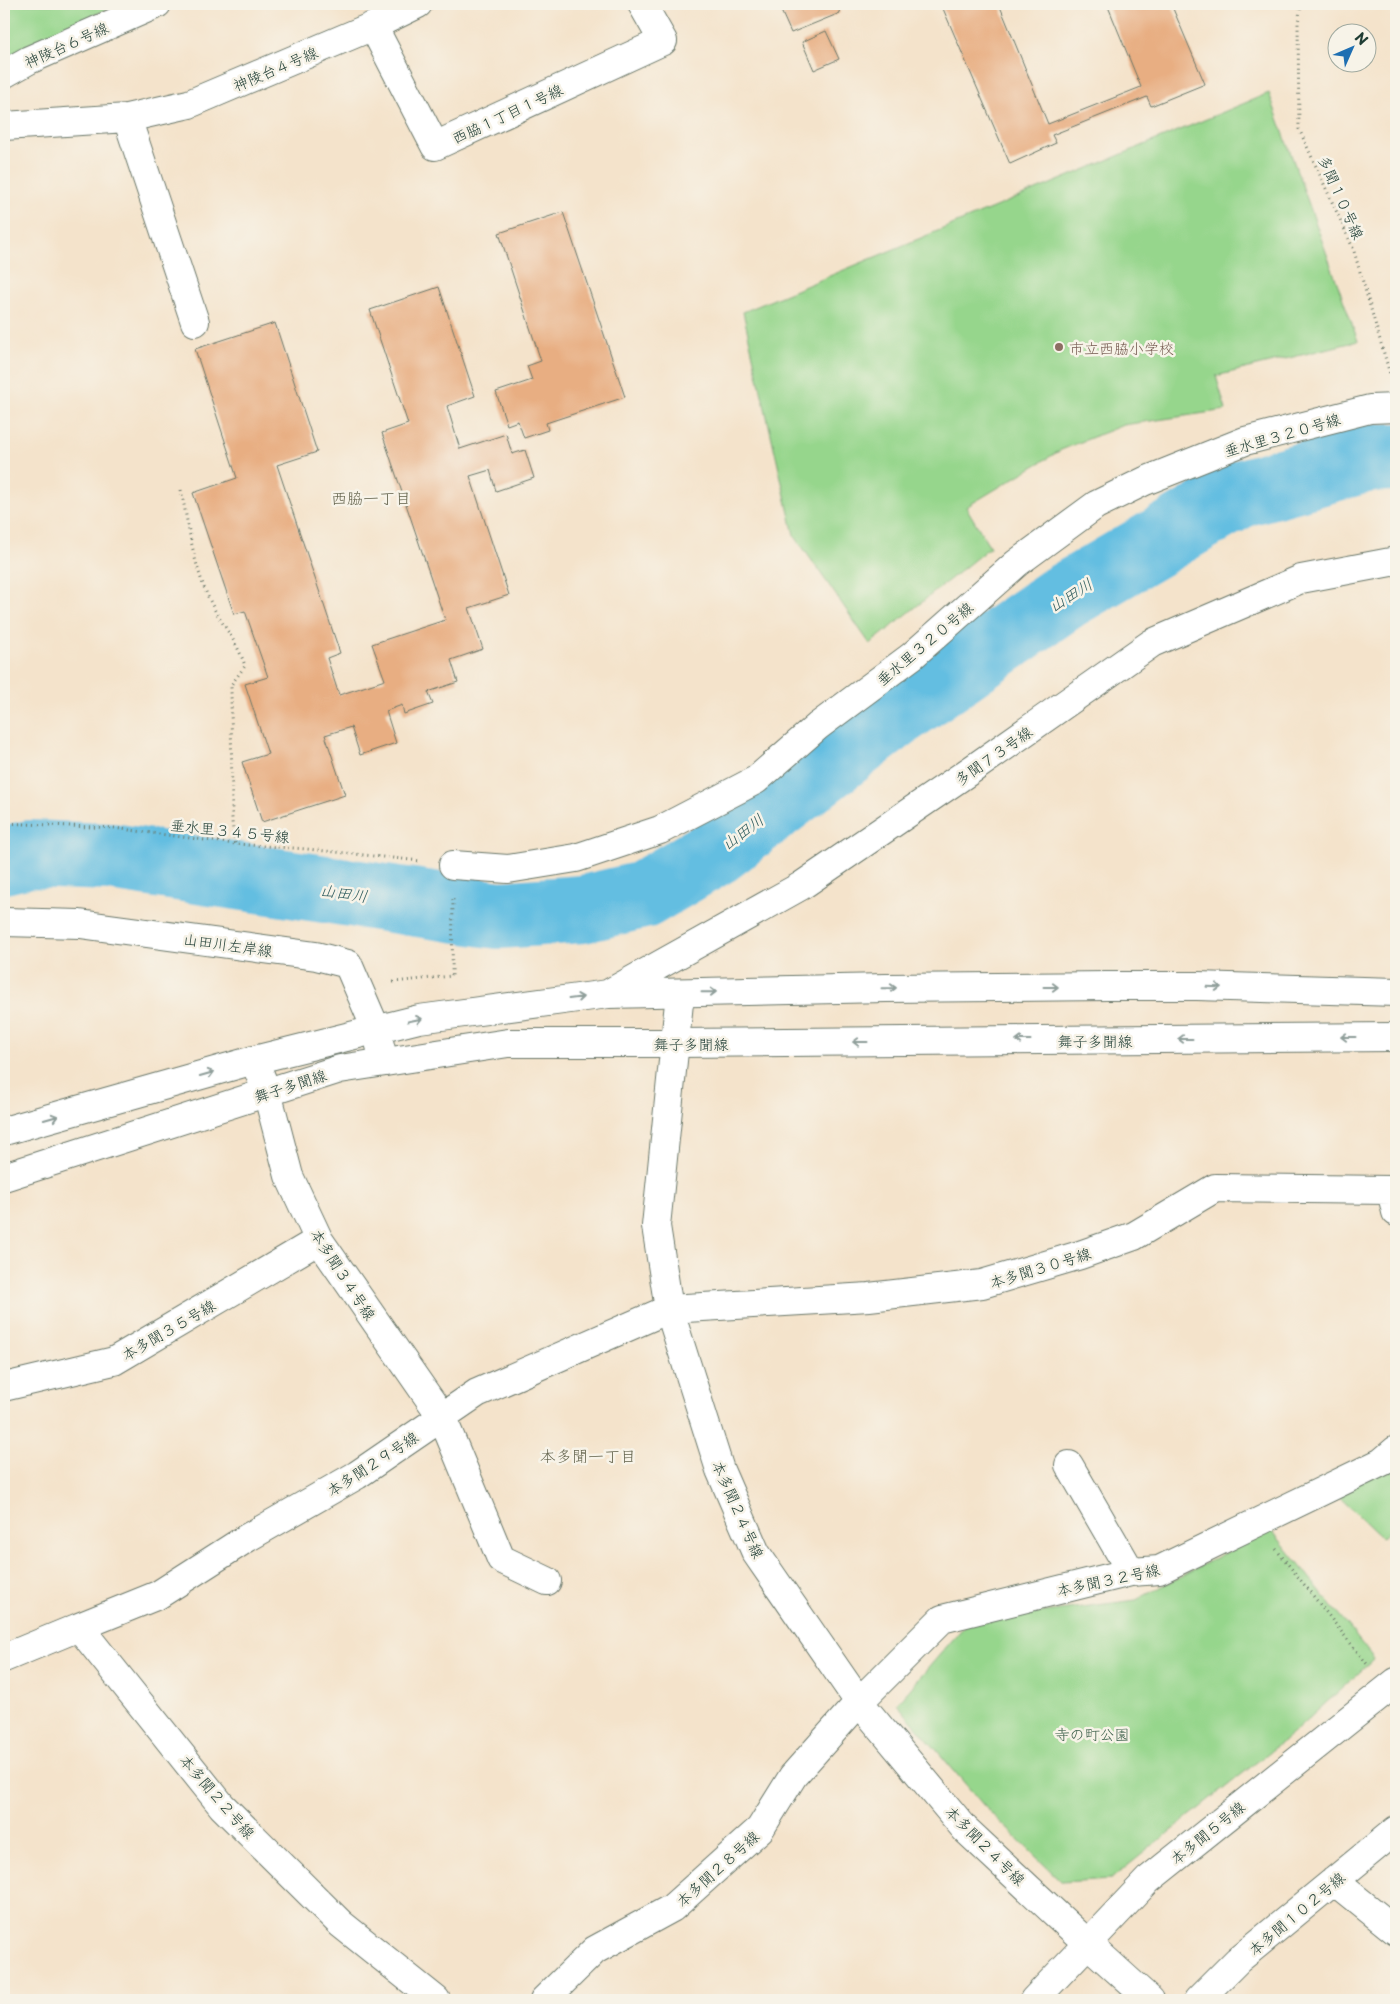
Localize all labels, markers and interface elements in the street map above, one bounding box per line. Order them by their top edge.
street label: 神陵台６号線 [20,15,112,73]
north arrow [1328,22,1378,72]
text: N [1350,27,1373,50]
street label: 神陵台４号線 [229,40,321,96]
street label: 西脇１丁目１号線 [448,77,566,149]
street label: 多聞１０号線 [1313,151,1371,243]
place label: 市立西脇小学校 [1069,336,1174,359]
marker: 市立西脇小学校 [1053,341,1065,353]
street label: 垂水里３２０号線 [1221,406,1343,462]
district label: 西脇一丁目 [331,485,411,509]
water label: 山田川 [1043,571,1097,617]
street label: 垂水里３２０号線 [871,596,977,690]
street label: 多聞７３号線 [950,720,1036,790]
water label: 山田川 [716,807,768,855]
street label: 垂水里３４５号線 [169,812,291,848]
water label: 山田川 [319,877,369,907]
street label: 山田川左岸線 [182,926,274,962]
one-way arrow [1043,982,1059,991]
one-way arrow [1206,982,1222,992]
one-way arrow [880,983,897,993]
one-way arrow [700,987,717,997]
one-way arrow [568,993,584,1003]
one-way arrow [407,1015,423,1024]
street label: 舞子多聞線 [1057,1029,1133,1052]
street label: 舞子多聞線 [653,1032,729,1055]
one-way arrow [1340,1032,1356,1042]
one-way arrow [1177,1034,1194,1044]
one-way arrow [1015,1035,1031,1045]
one-way arrow [852,1037,868,1046]
street label: 舞子多聞線 [251,1062,329,1108]
one-way arrow [199,1068,215,1078]
one-way arrow [42,1113,58,1122]
street label: 本多聞３４号線 [306,1224,382,1324]
street label: 本多聞３０号線 [986,1241,1094,1293]
street label: 本多聞３５号線 [117,1293,219,1365]
street label: 本多聞２９号線 [322,1425,422,1501]
district label: 本多聞一丁目 [540,1443,636,1467]
street label: 本多聞２４号線 [707,1456,771,1562]
street label: 本多聞３２号線 [1054,1557,1162,1601]
park label: 寺の町公園 [1054,1722,1130,1745]
street label: 本多聞２２号線 [175,1749,261,1843]
street label: 本多聞５号線 [1165,1795,1249,1869]
street label: 本多聞２４号線 [941,1800,1031,1890]
street label: 本多聞２８号線 [670,1824,764,1912]
street label: 本多聞１０２号線 [1243,1866,1349,1960]

